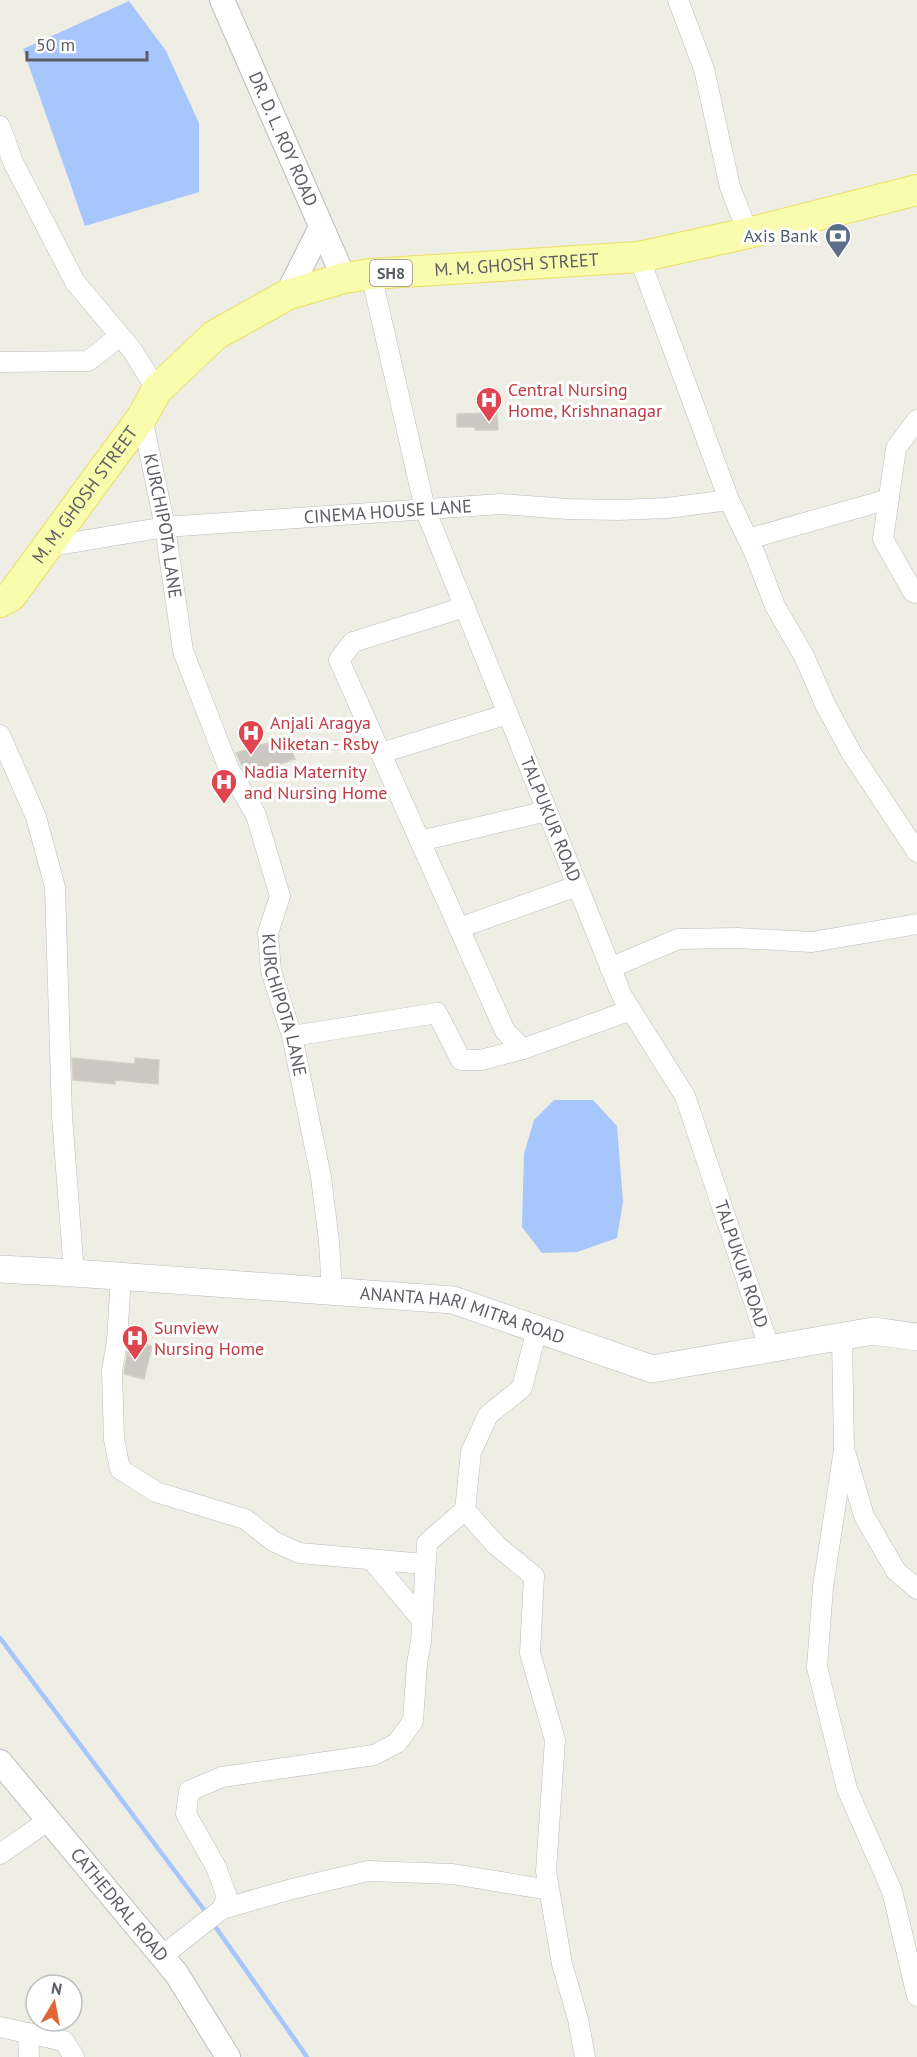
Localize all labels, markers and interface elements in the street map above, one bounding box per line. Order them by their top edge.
scale bar [27,24,147,62]
text: 50 m [36,33,75,56]
street label: DR. D. L. ROY ROAD [244,68,323,210]
bank icon: Axis Bank [823,221,853,259]
place label: Axis Bank [744,224,818,247]
street label: M. M. GHOSH STREET [434,248,599,281]
road number: SH8 [370,260,412,286]
place label: Central Nursing Home, Krishnanagar [508,378,662,422]
hospital icon: Central Nursing Home, Krishnanagar [474,385,504,423]
street label: M. M. GHOSH STREET [27,421,143,568]
street label: KURCHIPOTA LANE [139,451,187,600]
street label: CINEMA HOUSE LANE [303,494,472,528]
place label: Anjali Aragya Niketan - Rsby [270,711,379,755]
hospital icon: Anjali Aragya Niketan - Rsby [236,718,266,756]
street label: TALPUKUR ROAD [515,753,587,885]
place label: Nadia Maternity and Nursing Home [244,760,387,804]
hospital icon: Nadia Maternity and Nursing Home [209,767,239,805]
street label: KURCHIPOTA LANE [257,933,312,1078]
street label: TALPUKUR ROAD [710,1197,774,1331]
street label: ANANTA HARI MITRA ROAD [359,1281,568,1349]
place label: Sunview Nursing Home [154,1316,264,1360]
hospital icon: Sunview Nursing Home [120,1323,150,1361]
street label: CATHEDRAL ROAD [66,1843,173,1966]
north arrow [24,1973,84,2033]
text: N [50,1977,64,1999]

